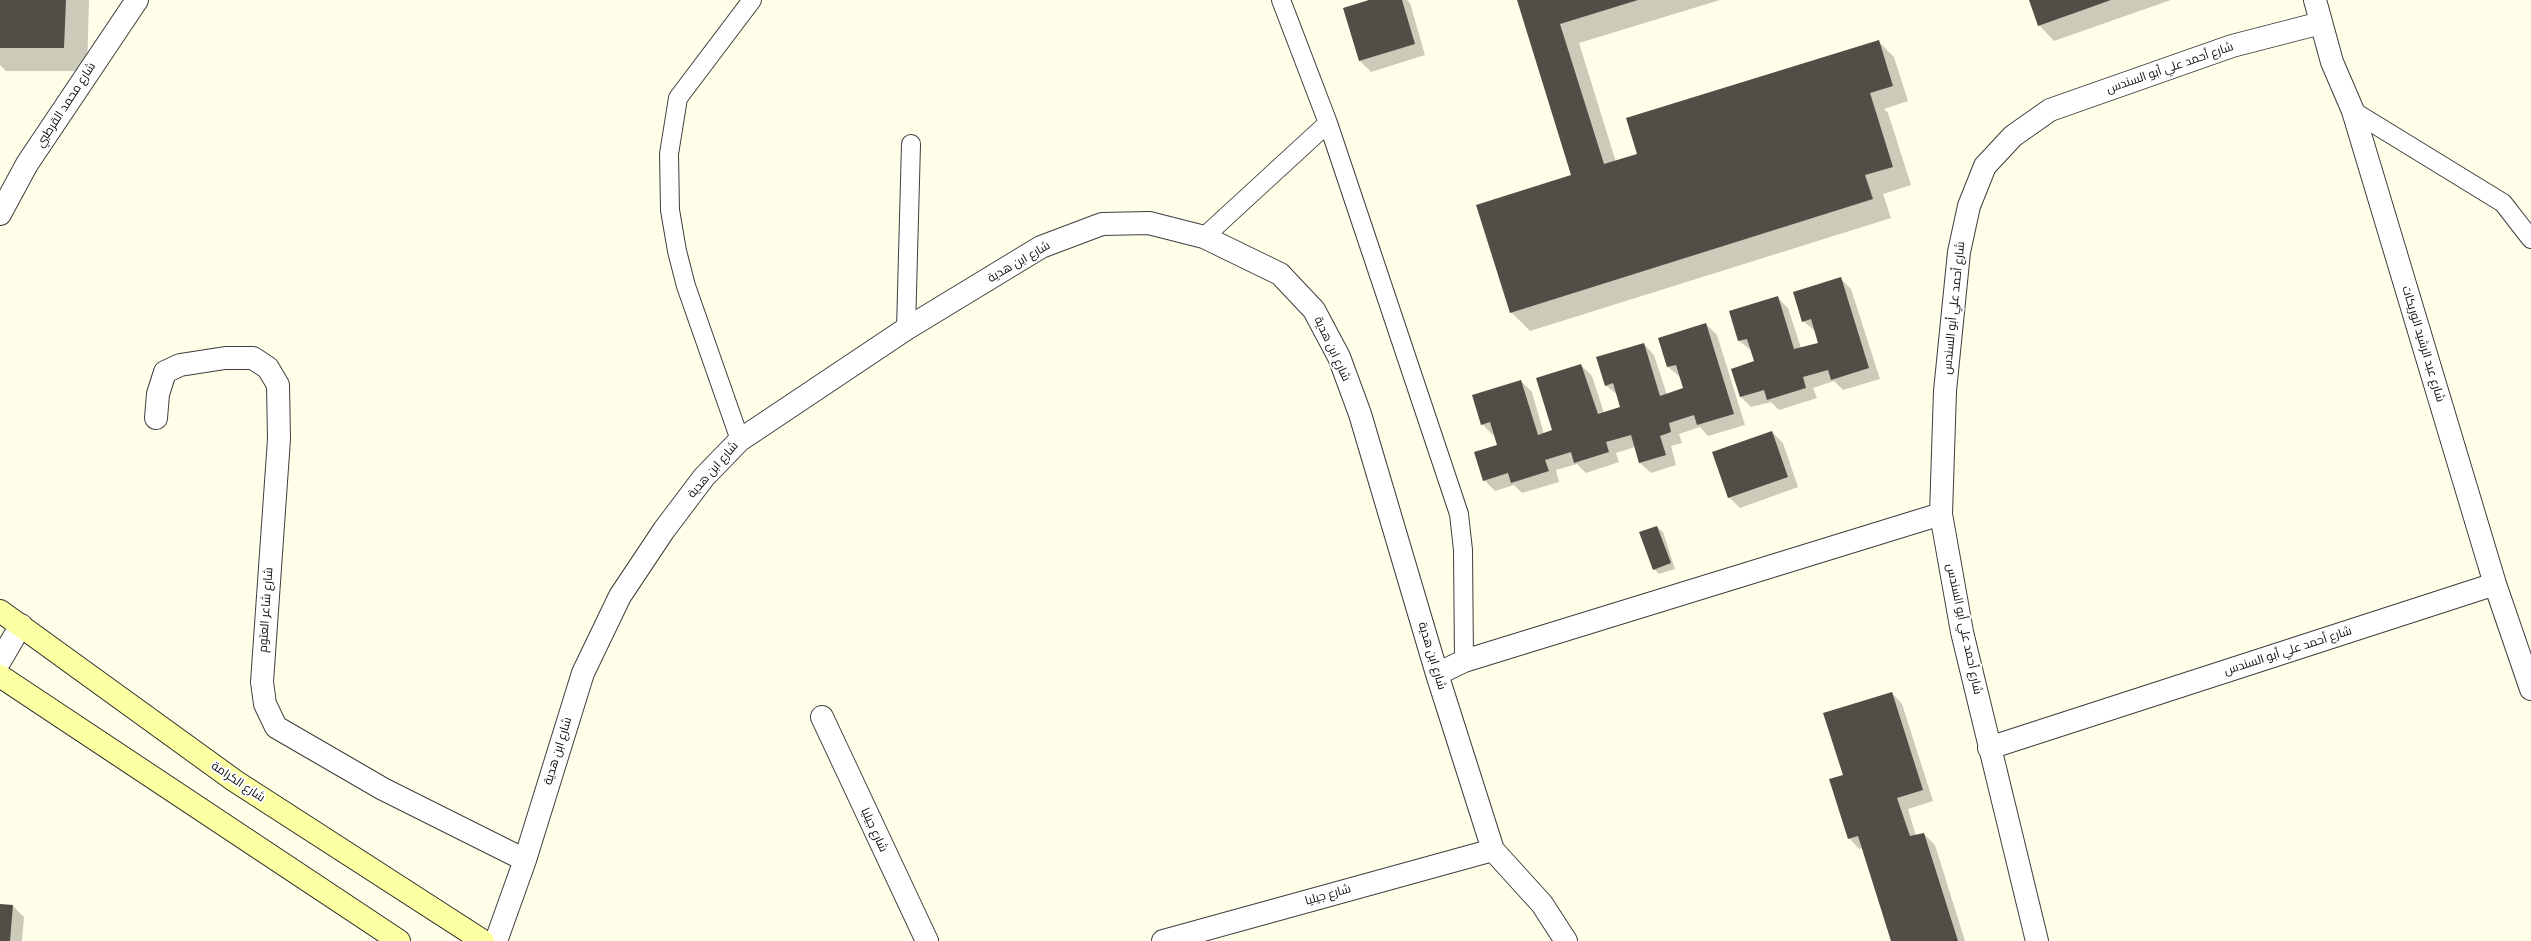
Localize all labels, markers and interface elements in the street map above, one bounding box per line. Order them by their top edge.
street label: شارع أحمد علي أبو السندس [2105,39,2235,97]
street label: شارع محمد القرطبي [33,60,99,150]
street label: شارع ابن هدية [985,238,1053,286]
street label: شارع أحمد علي أبو السندس [1940,241,1968,375]
street label: شارع عبد الرشيد الوريكات [2398,284,2448,404]
street label: شارع ابن هدية [1311,314,1353,384]
street label: شارع ابن هدية [685,439,741,501]
street label: شارع أحمد علي أبو السندس [1943,562,1985,696]
street label: شارع شاعر العتوم [256,567,276,653]
street label: شارع ابن هدية [1415,620,1449,692]
street label: شارع أحمد علي أبو السندس [2222,624,2354,678]
street label: شارع ابن هدية [541,715,575,787]
street label: شارع الكرامة [208,759,268,805]
street label: شارع جيليا [858,806,890,854]
street label: شارع جيليا [1303,882,1353,908]

